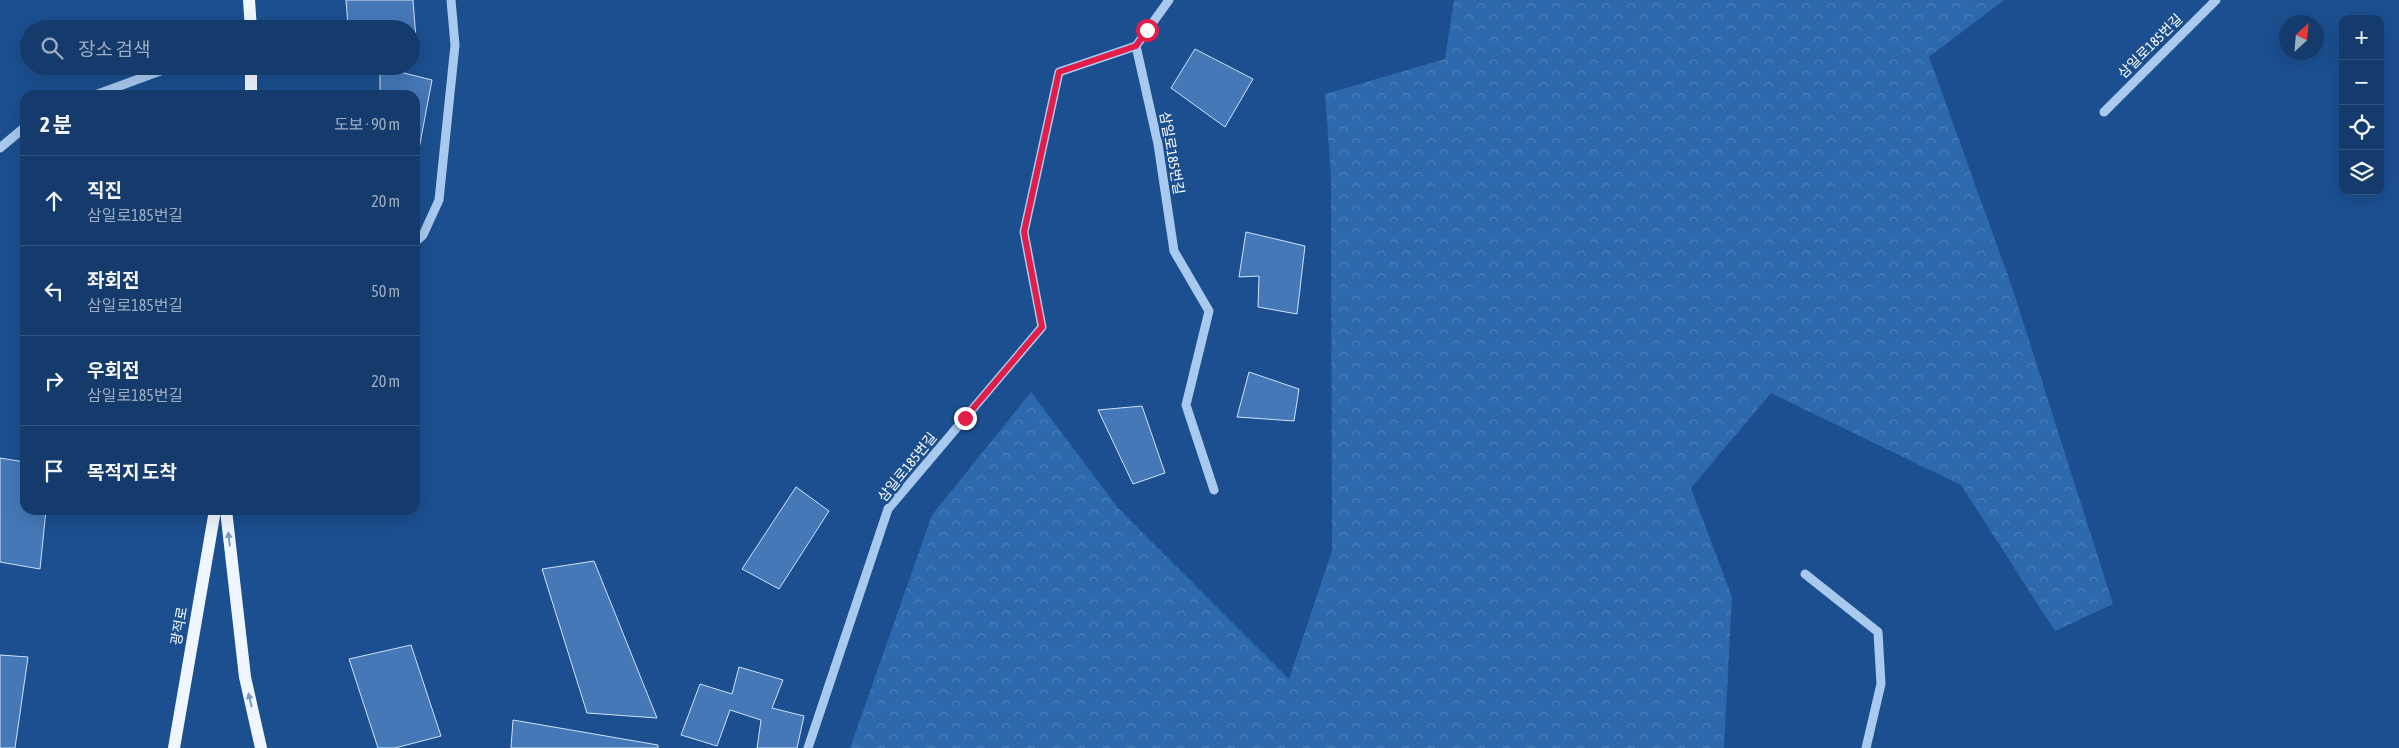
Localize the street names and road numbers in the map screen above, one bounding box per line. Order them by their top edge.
street label: 삼일로185번길 [2115,11,2185,81]
street label: 삼일로185번길 [1157,110,1187,196]
street label: 삼일로185번길 [874,429,940,505]
street label: 광적로 [168,605,190,646]

